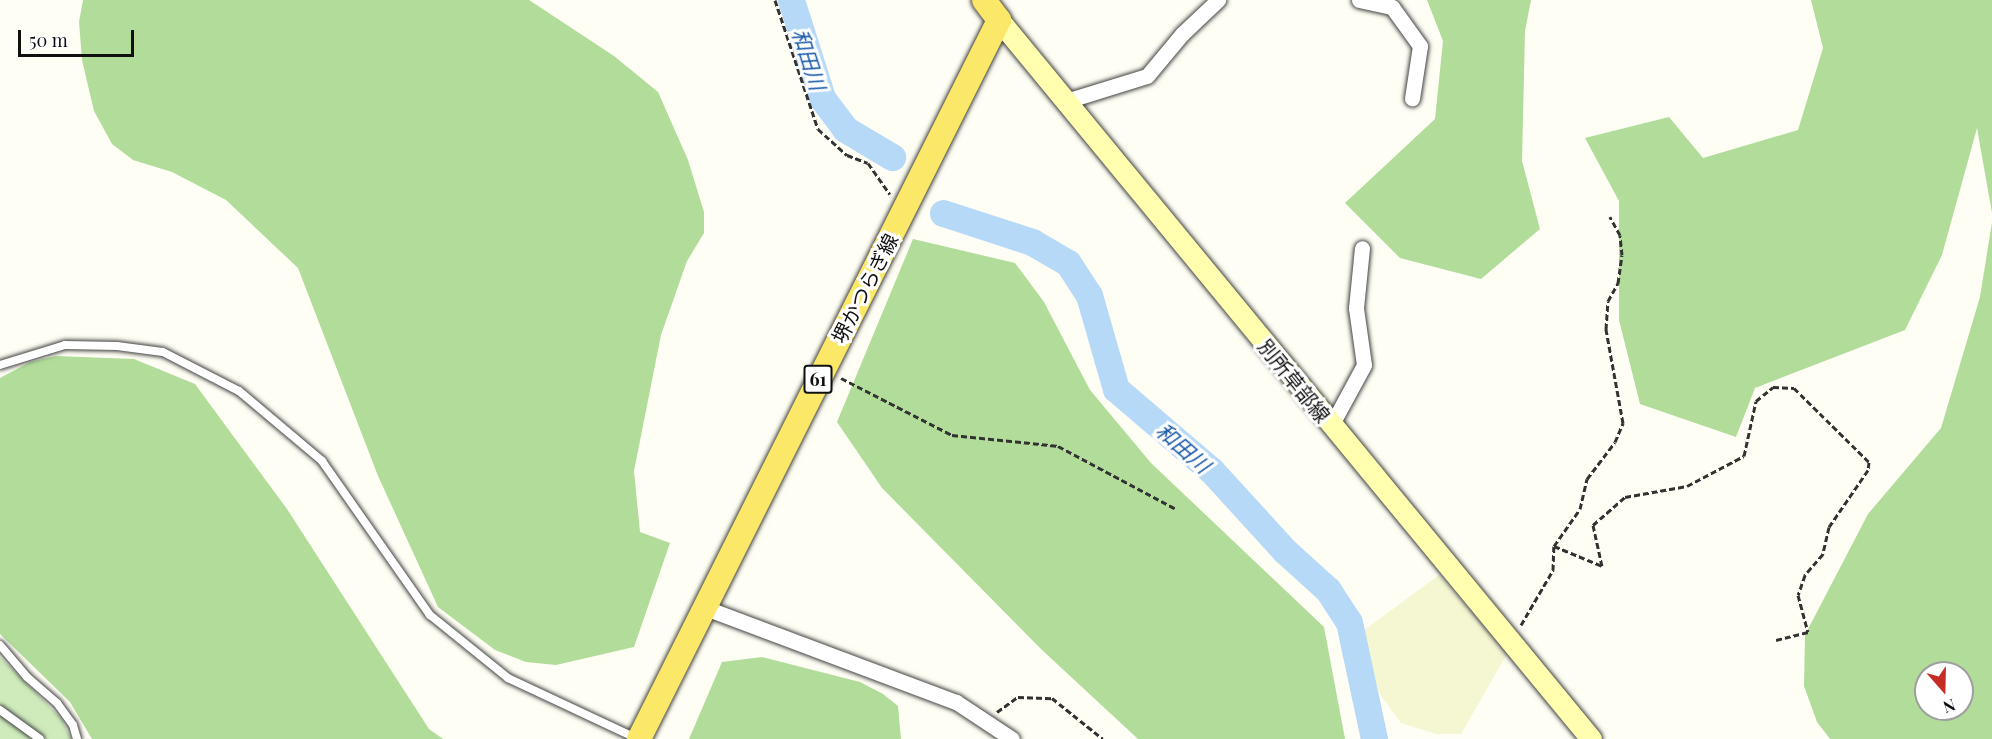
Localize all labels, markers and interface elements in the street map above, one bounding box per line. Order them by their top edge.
scale bar [21,18,136,56]
water label: 和田川 [788,25,832,93]
text: 50 m [29,28,68,52]
street label: 堺かつらぎ線 [826,229,902,347]
street label: 別所草部線 [1254,334,1336,426]
road number: 61 [803,364,833,394]
water label: 和田川 [1152,417,1216,477]
north arrow [1914,661,1974,721]
text: N [1941,695,1959,718]

